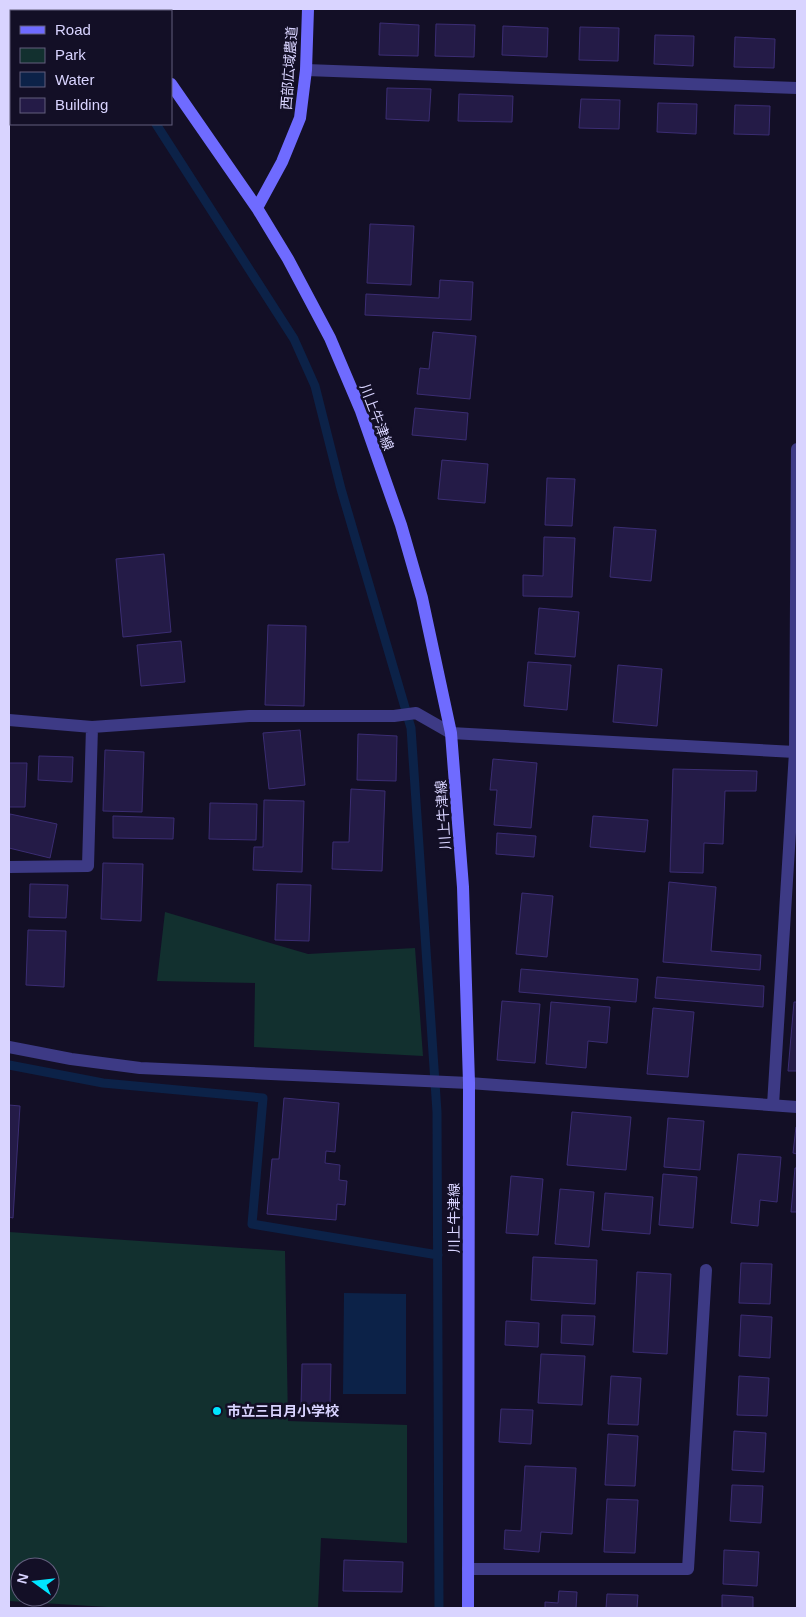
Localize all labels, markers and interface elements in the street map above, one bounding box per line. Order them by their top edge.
legend [10,10,172,125]
text: Road [55,21,91,38]
street label: 西部広域農道 [278,26,300,110]
text: Park [55,46,86,63]
text: Water [55,71,94,88]
text: Building [55,96,108,113]
street label: 川上牛津線 [357,381,397,453]
street label: 川上牛津線 [433,780,453,850]
street label: 川上牛津線 [446,1183,462,1253]
place label: 市立三日月小学校 [227,1403,339,1419]
marker: 市立三日月小学校 [211,1405,223,1417]
north arrow [10,1557,60,1607]
text: N [13,1572,31,1586]

